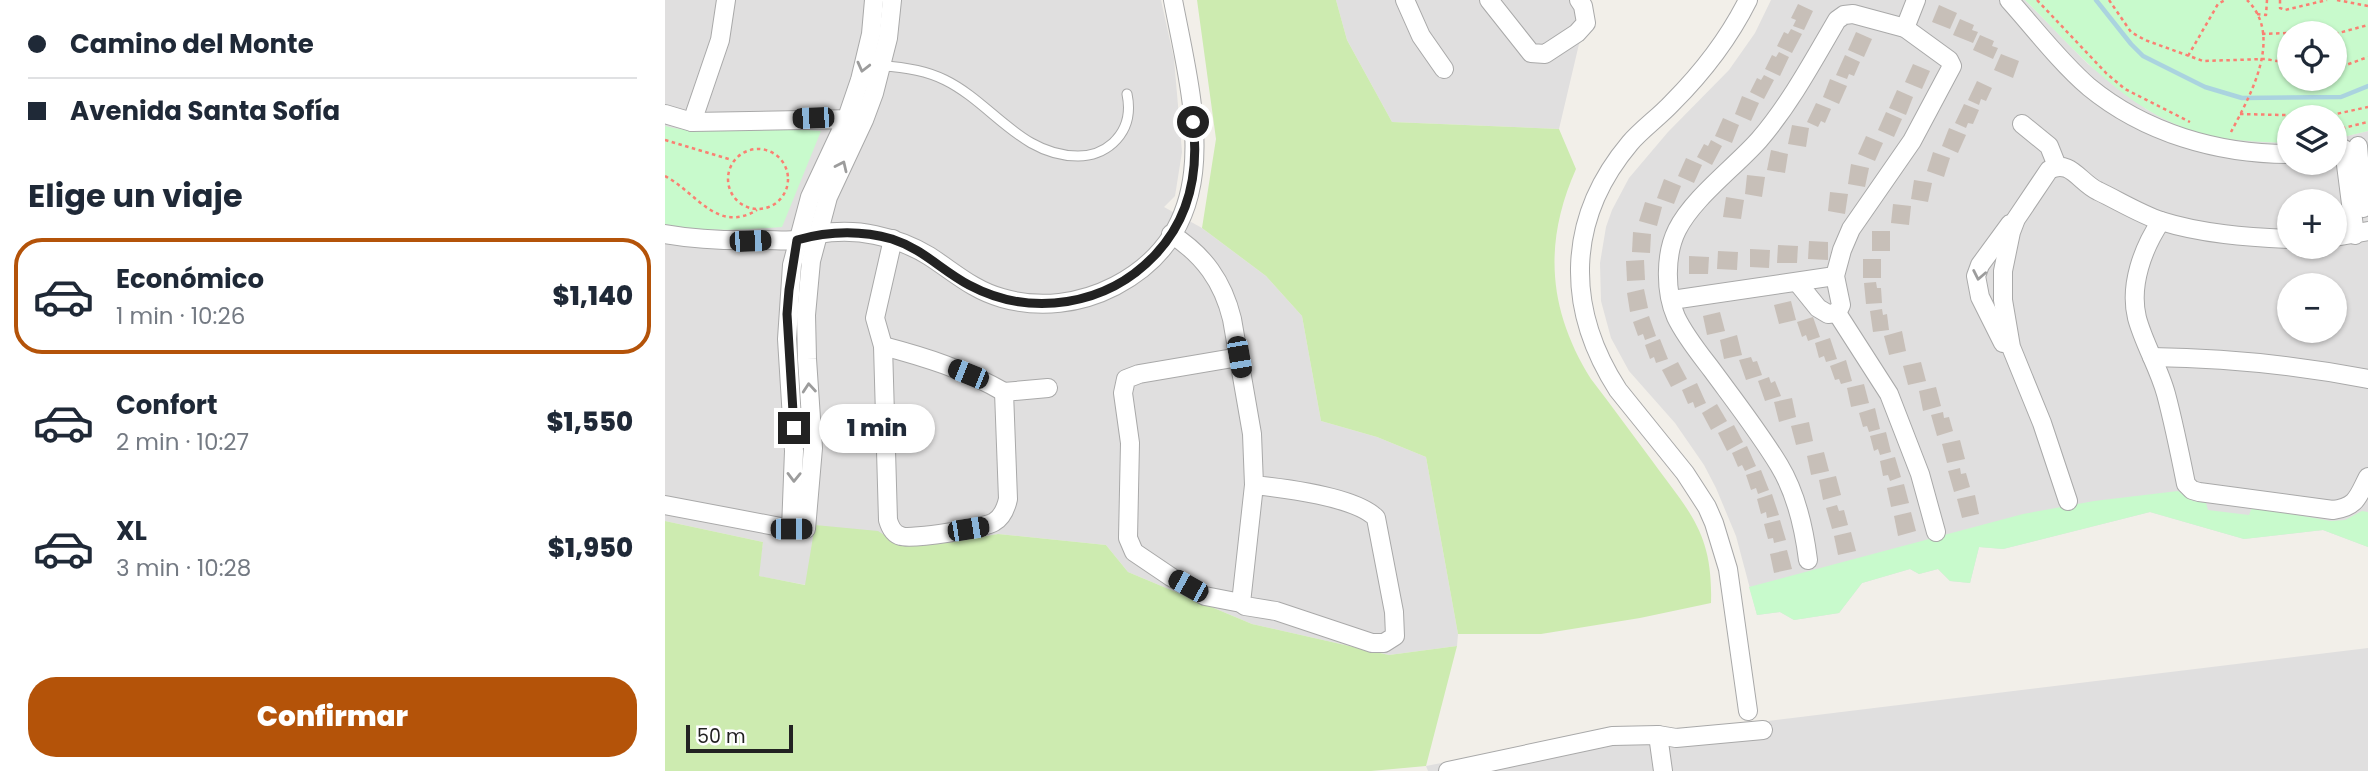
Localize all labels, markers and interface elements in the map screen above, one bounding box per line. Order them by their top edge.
map controls [2277,21,2347,343]
button: locate [2277,21,2347,91]
text: Camino del Monte [70,26,314,62]
one-way arrow [857,61,871,73]
text: Avenida Santa Sofía [70,93,340,129]
button: layers [2277,105,2347,175]
route start [1177,106,1209,138]
car [792,107,835,129]
one-way arrow [834,161,848,173]
text: Elige un viaje [28,173,243,218]
button: + [2277,189,2347,259]
car [729,230,772,252]
text: Económico [116,261,264,297]
icon: car [32,265,95,328]
one-way arrow [1972,269,1987,281]
button: − [2277,273,2347,343]
text: $1,140 [552,278,633,314]
text: 1 min · 10:26 [116,300,245,332]
car [1226,334,1253,380]
car [945,356,992,392]
one-way arrow [801,382,816,394]
text: Confort [116,387,218,423]
icon: car [32,391,95,454]
text: $1,550 [546,404,633,440]
callout: 1 min [819,404,934,452]
route end [778,412,810,444]
text: 1 min [847,412,907,444]
text: 2 min · 10:27 [116,426,249,458]
one-way arrow [786,472,802,483]
text: XL [116,513,147,549]
car [946,515,991,543]
icon: car [32,517,95,580]
car [771,519,813,540]
text: $1,950 [548,530,633,566]
text: 3 min · 10:28 [116,552,251,584]
car [1165,567,1212,605]
button: Confirmar [28,677,637,757]
scale bar [686,722,793,754]
text: 50 m [697,723,746,750]

